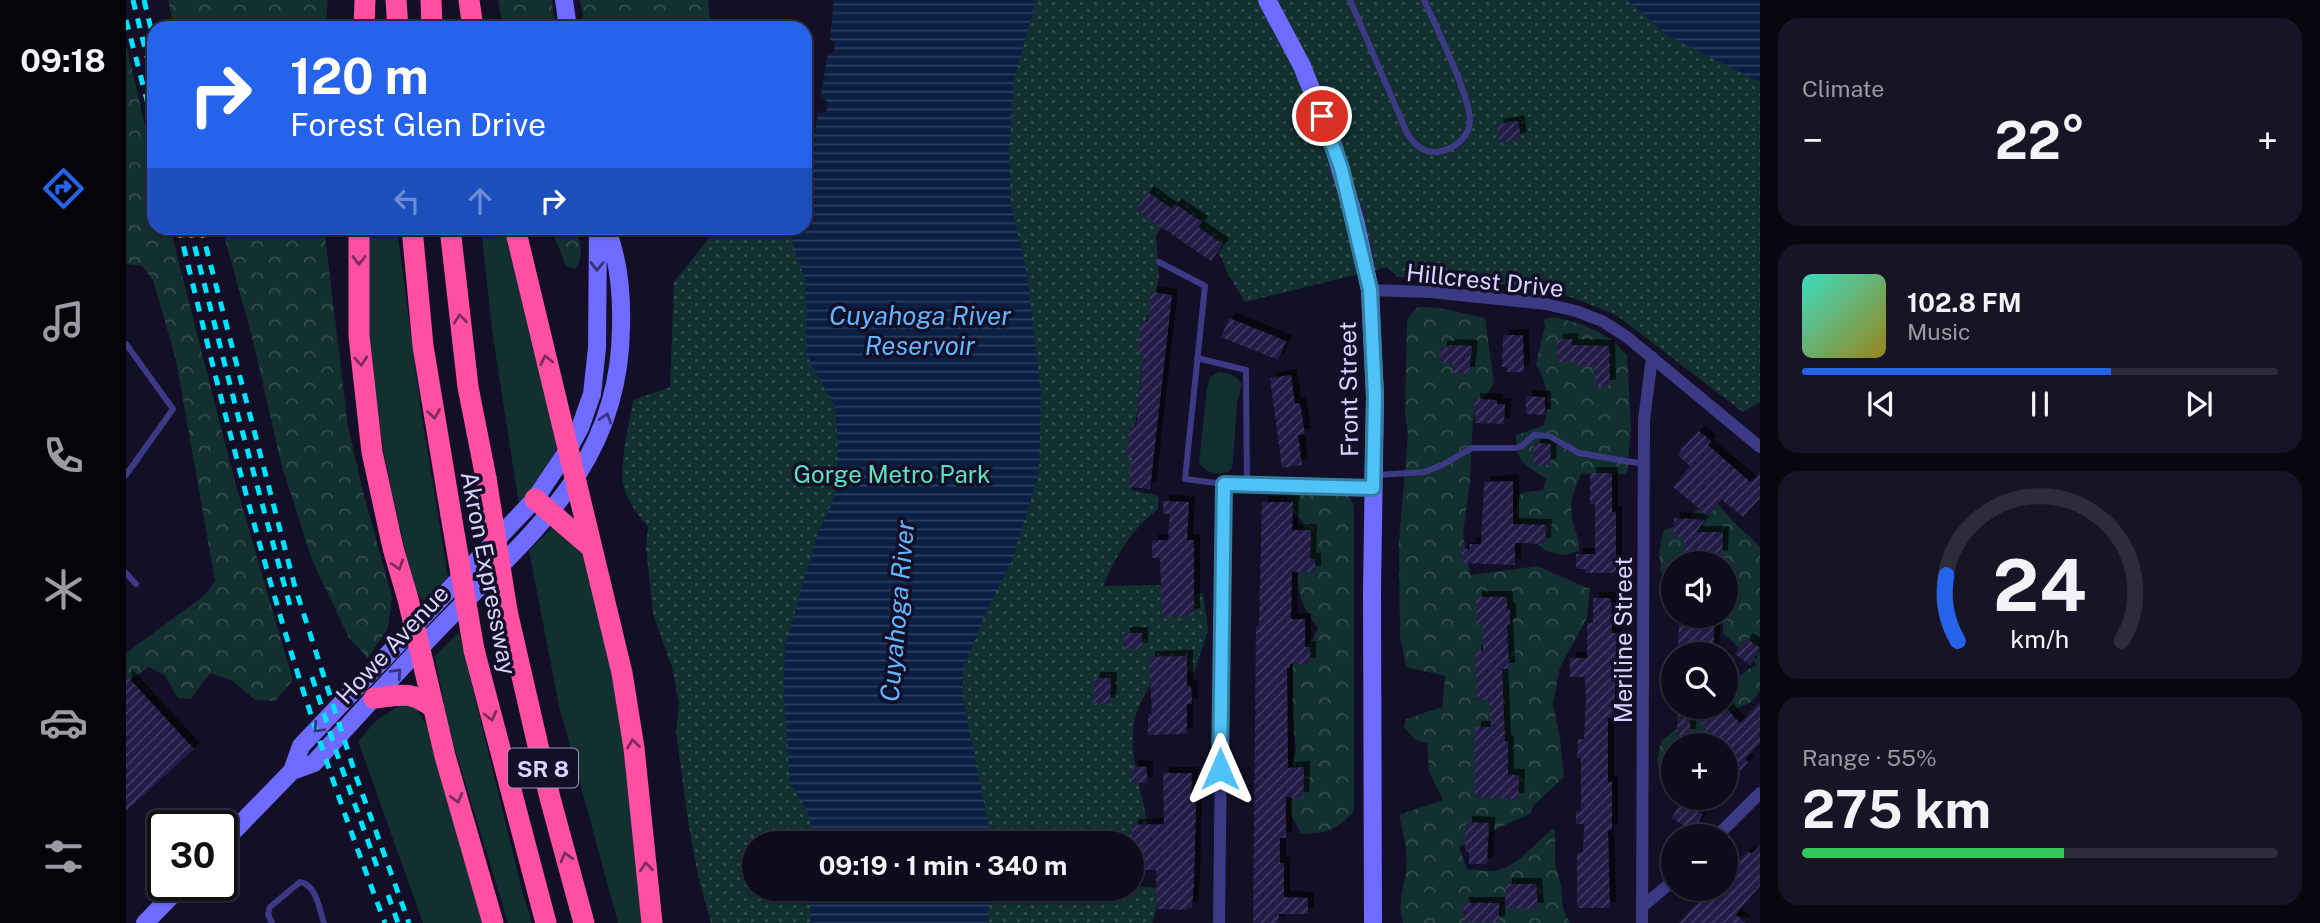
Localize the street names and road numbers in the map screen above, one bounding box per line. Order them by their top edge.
street label: Hillcrest Drive [1405,258,1565,302]
street label: Front Street [1333,321,1363,457]
street label: Akron Expressway [456,469,522,677]
street label: Meriline Street [1609,557,1637,723]
street label: Howe Avenue [330,579,454,709]
road number: SR 8 [508,748,578,788]

